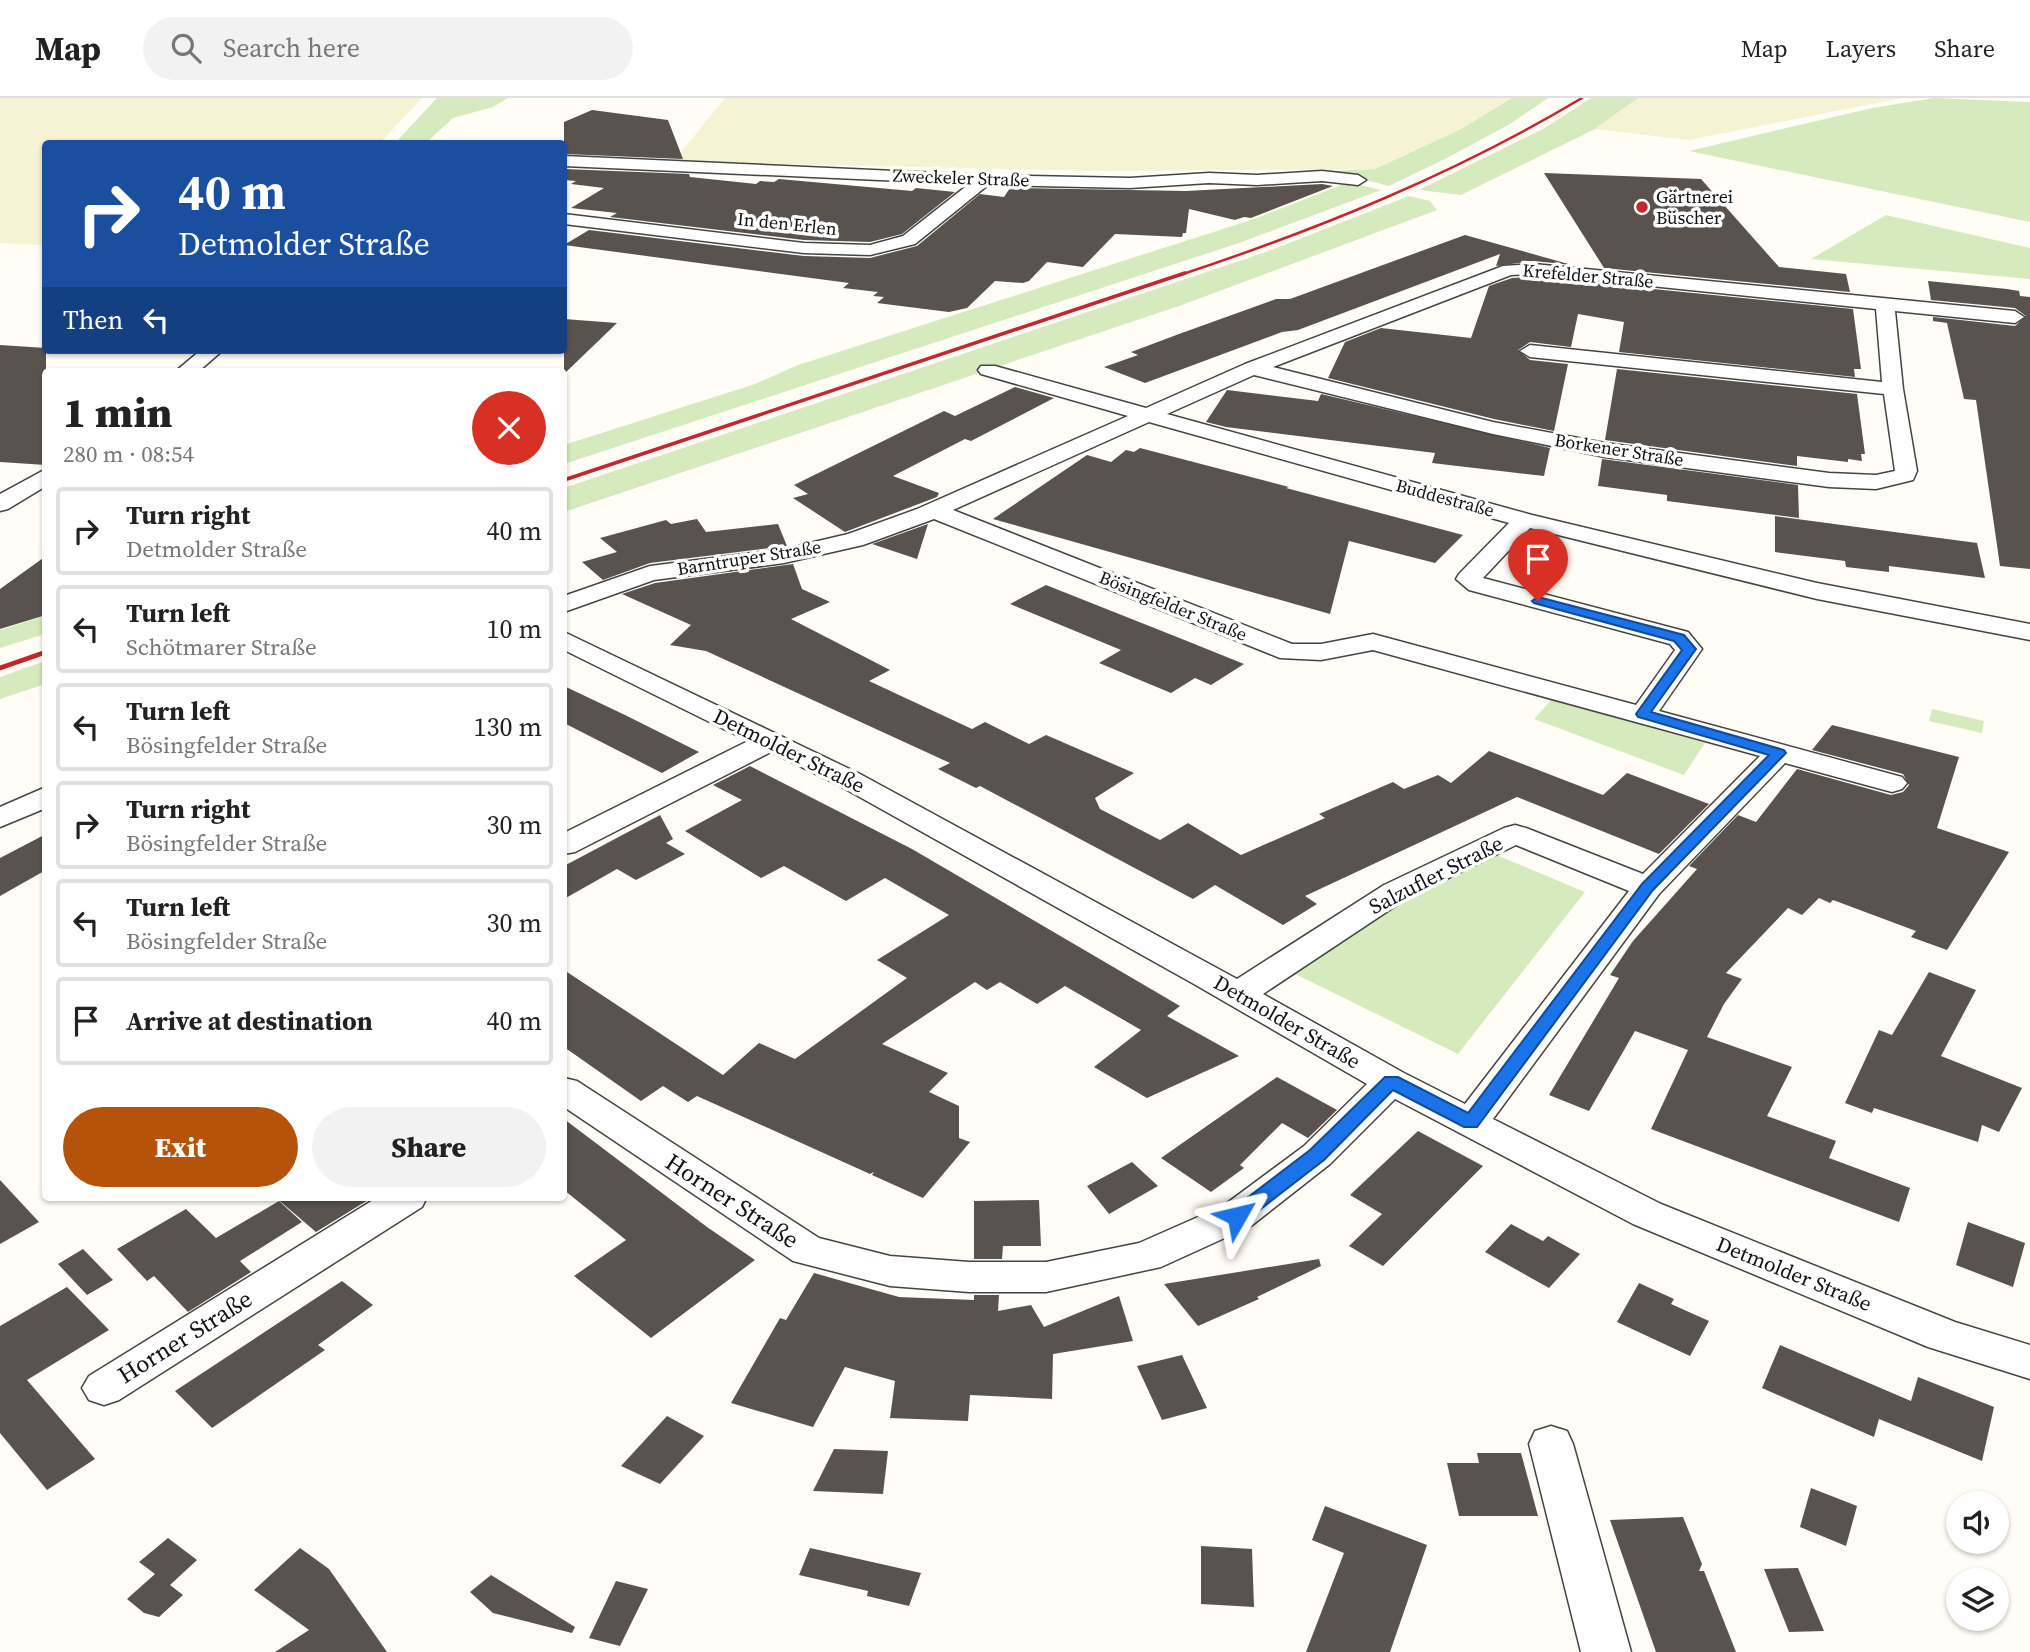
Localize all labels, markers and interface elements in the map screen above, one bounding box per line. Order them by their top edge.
search box [143,17,633,80]
text: Map [35,26,101,71]
icon: search [167,29,205,67]
text: Search here [223,30,360,66]
text: Map [1741,32,1788,65]
text: Layers [1826,32,1896,65]
text: Share [1934,32,1995,65]
text: 40 m [178,158,286,225]
street label: Zweckeler Straße [892,163,1030,192]
icon: right [63,168,154,259]
place label: Gärtnerei Büscher [1656,184,1733,230]
marker: Gärtnerei Büscher [1634,199,1650,215]
street label: In den Erlen [736,206,838,241]
text: Detmolder Straße [178,222,430,266]
street label: Krefelder Straße [1522,257,1655,294]
icon: left [137,301,175,339]
text: Then [63,302,123,338]
text: 1 min [63,383,173,441]
button: close [472,391,546,465]
street label: Borkener Straße [1553,427,1685,472]
text: 280 m · 08:54 [63,438,194,470]
street label: Buddestraße [1393,472,1497,523]
text: Turn right [126,497,250,533]
icon: right [67,512,105,550]
text: 40 m [487,513,542,549]
pin [1508,529,1568,601]
text: Detmolder Straße [126,533,307,565]
street label: Barntruper Straße [675,534,823,581]
icon: arrive [1519,540,1557,578]
street label: Bösingfelder Straße [1095,564,1251,647]
text: Turn left [126,595,230,631]
icon: left [67,610,105,648]
text: 10 m [487,611,542,647]
text: Schötmarer Straße [126,631,317,663]
text: Turn left [126,693,230,729]
street label: Detmolder Straße [709,701,870,800]
icon: left [67,708,105,746]
text: 130 m [474,709,542,745]
text: Bösingfelder Straße [126,729,327,761]
text: Turn right [126,791,250,827]
icon: right [67,806,105,844]
text: 30 m [487,807,542,843]
text: Bösingfelder Straße [126,827,327,859]
street label: Salzufler Straße [1364,828,1508,921]
text: Turn left [126,889,230,925]
icon: left [67,904,105,942]
text: 30 m [487,905,542,941]
text: Bösingfelder Straße [126,925,327,957]
street label: Detmolder Straße [1208,968,1366,1075]
icon: arrive [67,1002,105,1040]
text: Arrive at destination [126,1003,373,1039]
text: 40 m [487,1003,542,1039]
button: Exit [63,1107,298,1187]
button: Share [312,1107,546,1187]
street label: Horner Straße [659,1145,805,1256]
position arrow [1200,1179,1274,1253]
street label: Detmolder Straße [1712,1229,1876,1318]
street label: Horner Straße [111,1282,258,1391]
map controls [1946,1491,2009,1631]
button: sound [1946,1491,2009,1554]
button: layers [1946,1568,2009,1631]

